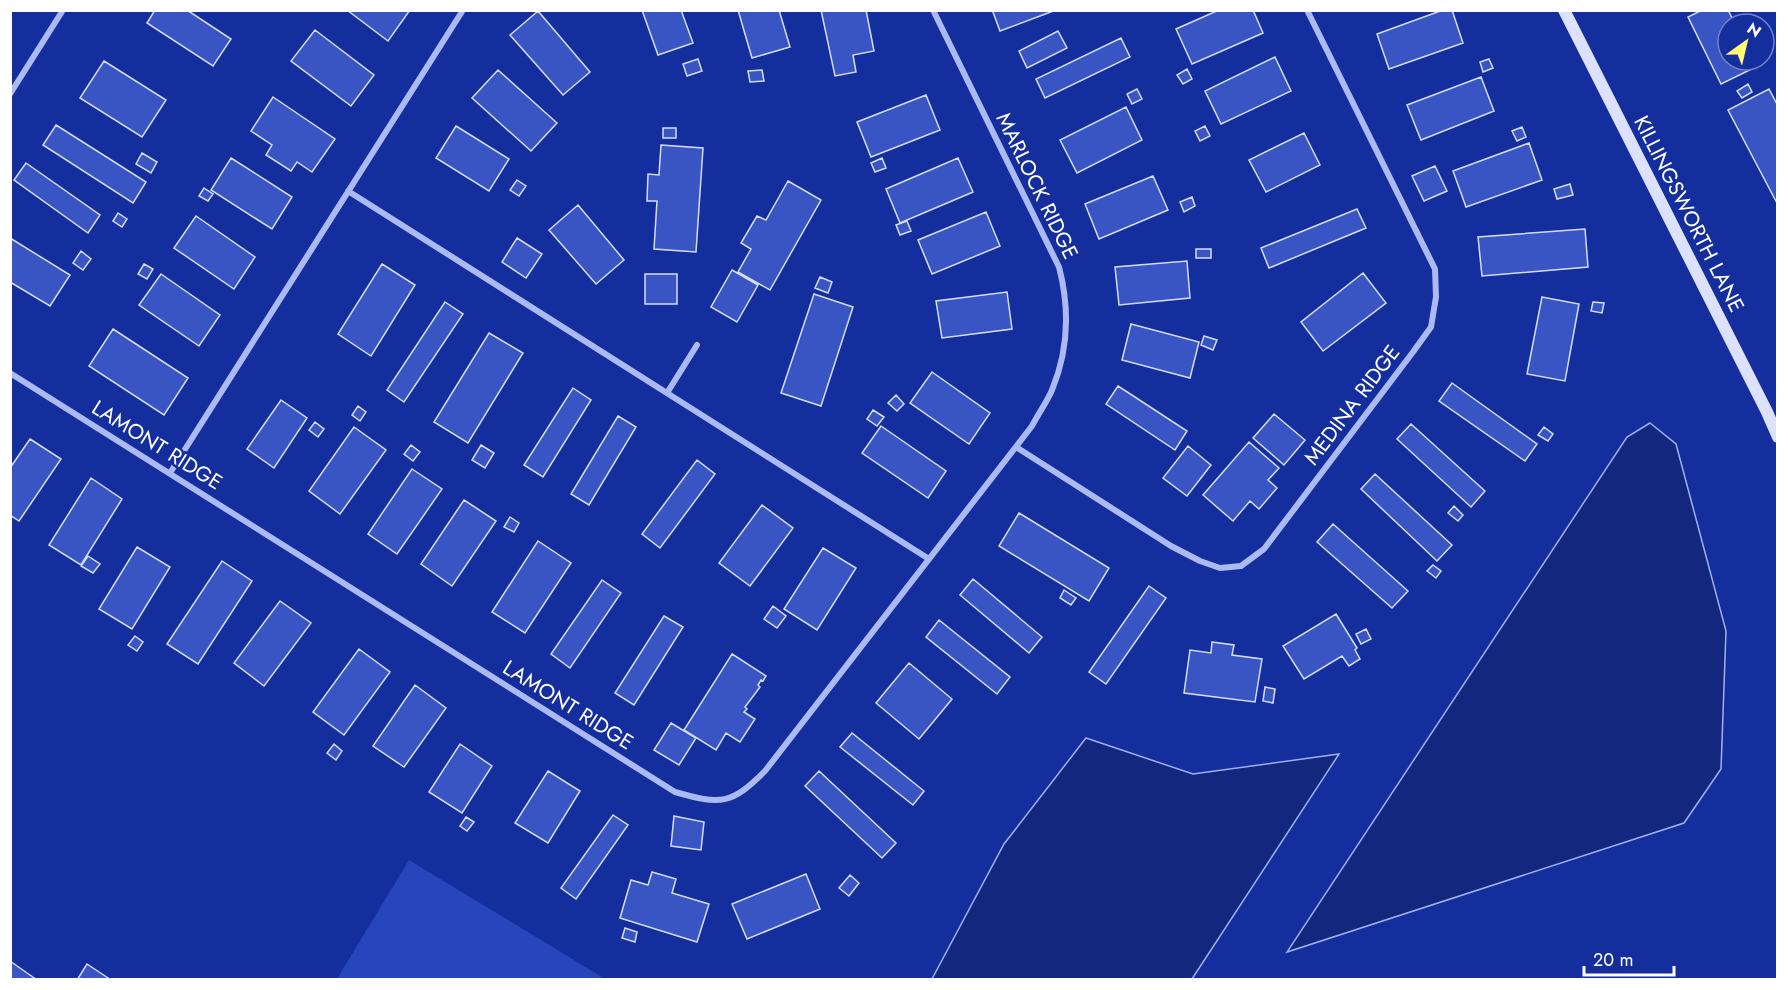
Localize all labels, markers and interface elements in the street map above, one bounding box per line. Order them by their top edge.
north arrow [1716,12,1776,72]
text: N [1742,17,1766,43]
street label: MARLOCK RIDGE [989,108,1085,264]
street label: KILLINGSWORTH LANE [1626,111,1752,317]
street label: MEDINA RIDGE [1297,339,1407,471]
street label: LAMONT RIDGE [86,393,228,497]
street label: LAMONT RIDGE [497,653,639,757]
scale bar [1584,939,1674,977]
text: 20 m [1593,947,1633,973]

